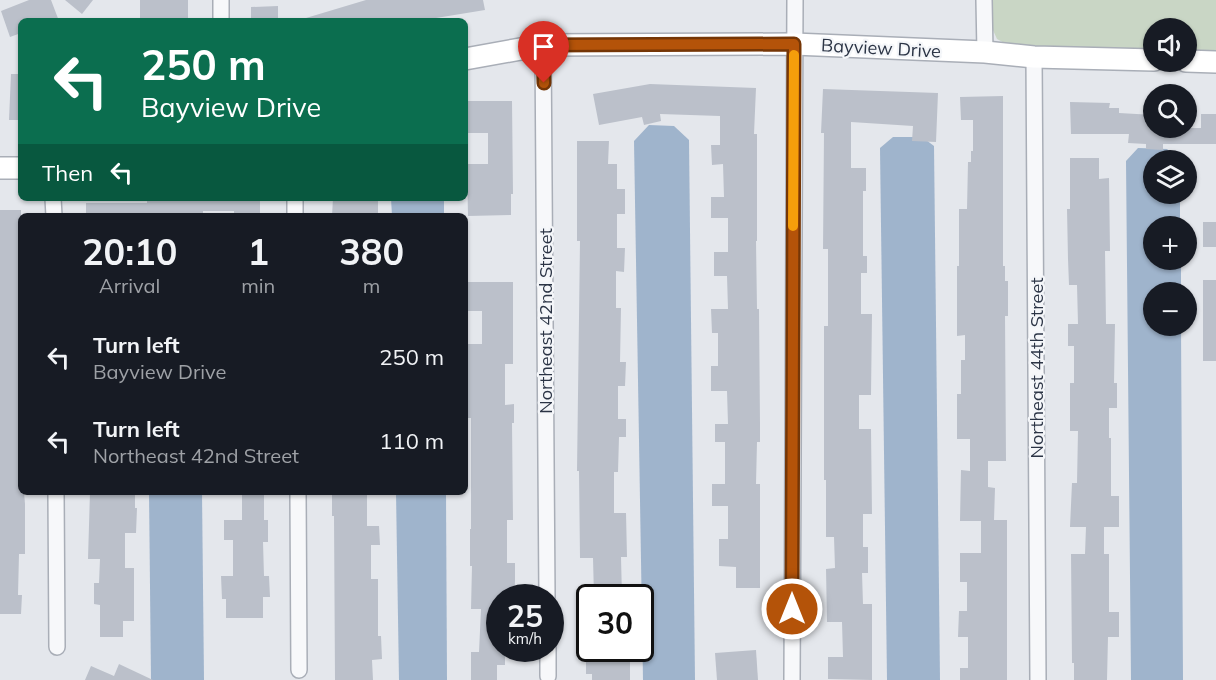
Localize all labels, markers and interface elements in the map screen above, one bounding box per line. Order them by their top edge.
map controls [1143,18,1197,336]
button: sound [1143,18,1197,72]
pin [518,21,569,83]
icon: arrive [527,30,560,63]
street label: Bayview Drive [820,33,942,63]
text: 250 m [141,38,266,91]
icon: left [42,42,120,120]
button: search [1143,84,1197,138]
text: Bayview Drive [141,90,321,124]
button: layers [1143,150,1197,204]
icon: left [105,156,138,189]
text: Then [42,159,93,187]
button: + [1143,216,1197,270]
street label: Northeast 42nd Street [534,228,557,414]
text: 20:10 [82,229,177,274]
text: 1 [247,229,269,274]
text: 380 [339,229,404,274]
text: Arrival [99,273,160,298]
text: min [241,273,275,298]
text: m [363,273,380,298]
street label: Northeast 44th Street [1025,278,1048,458]
button: − [1143,282,1197,336]
text: Turn left [93,331,180,359]
icon: left [42,341,75,374]
text: 250 m [379,343,444,371]
text: Bayview Drive [93,359,226,384]
text: Turn left [93,415,180,443]
icon: left [42,425,75,458]
text: 110 m [379,427,444,455]
text: Northeast 42nd Street [93,443,299,468]
position arrow [760,577,824,641]
speed limit sign: 30 [576,584,654,662]
text: 25 [507,597,543,635]
text: km/h [508,629,542,648]

